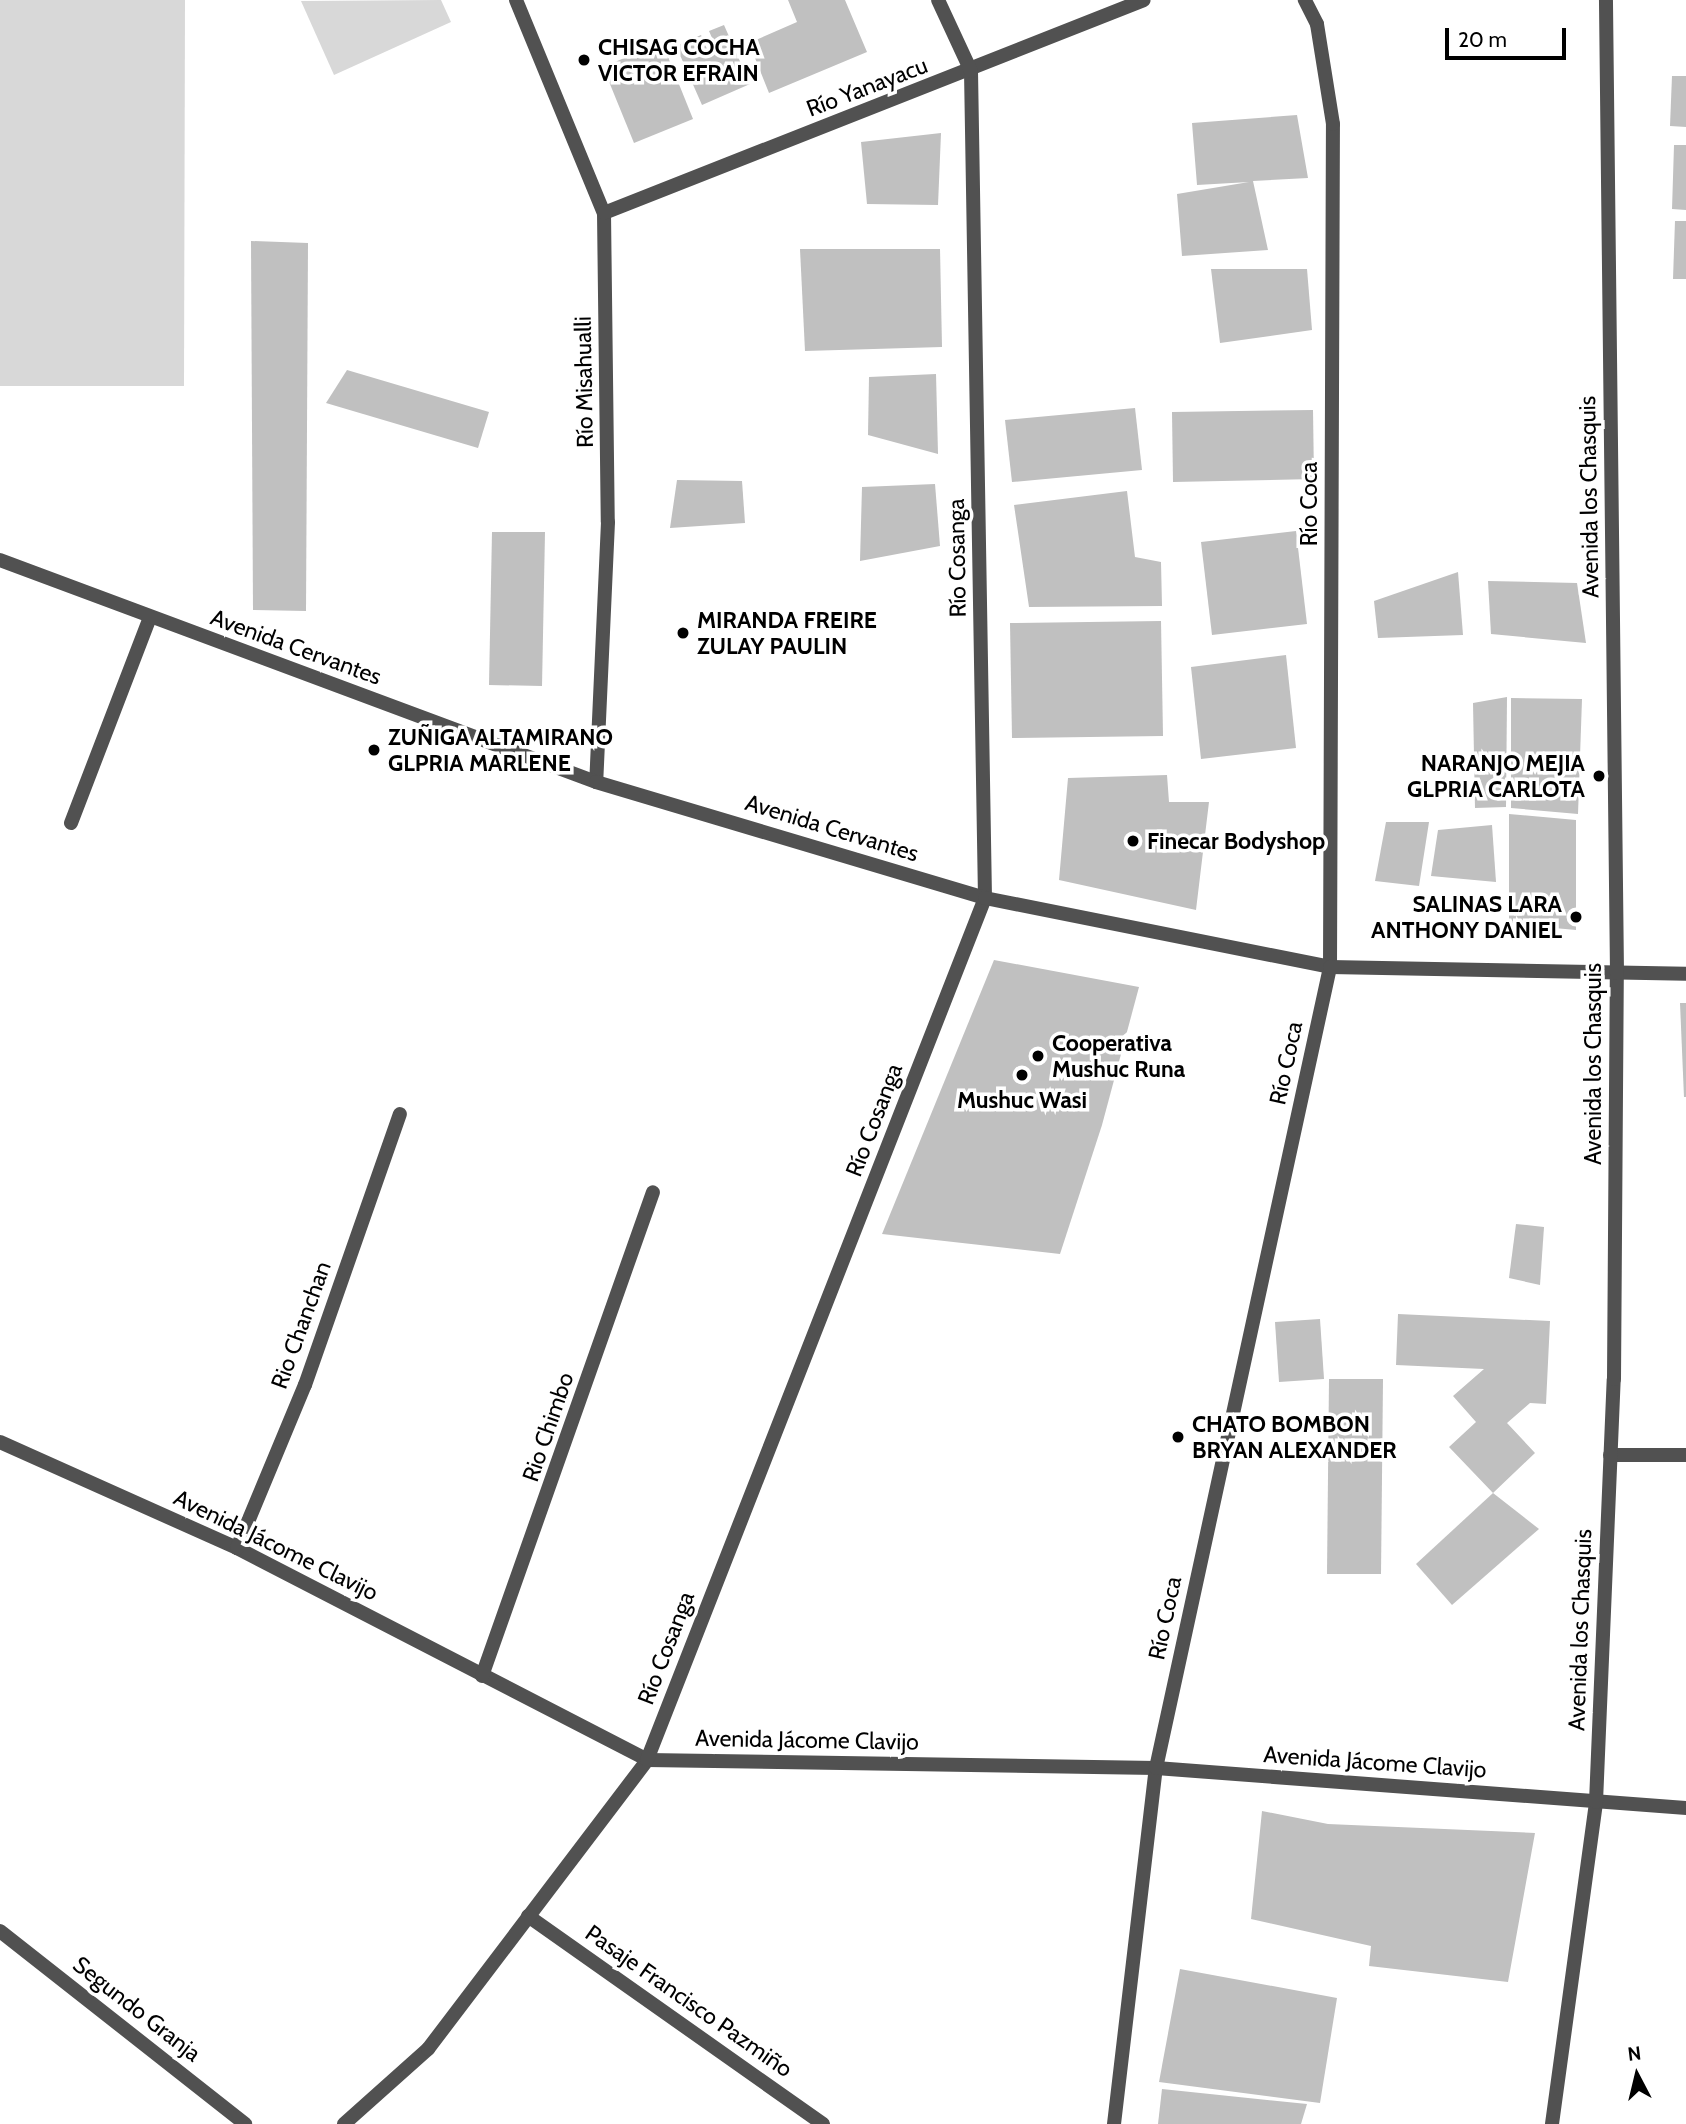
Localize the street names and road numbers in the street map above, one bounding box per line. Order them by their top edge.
street label: Río Yanayacu [803,51,931,123]
street label: Río Misahualli [569,316,599,448]
street label: Avenida los Chasquis [1573,396,1605,598]
street label: Río Coca [1295,462,1323,546]
street label: Río Cosanga [942,498,972,618]
street label: Avenida Cervantes [207,603,385,691]
street label: Avenida Cervantes [742,789,922,867]
street label: Avenida los Chasquis [1579,963,1607,1165]
street label: Río Coca [1264,1019,1308,1107]
street label: Río Cosanga [840,1060,908,1180]
street label: Rio Chanchan [265,1257,337,1393]
street label: Rio Chimbo [516,1369,580,1485]
street label: Avenida Jácome Clavijo [169,1484,383,1606]
street label: Avenida los Chasquis [1563,1529,1597,1731]
street label: Río Coca [1143,1574,1187,1662]
street label: Río Cosanga [632,1588,700,1708]
street label: Avenida Jácome Clavijo [695,1724,919,1756]
street label: Avenida Jácome Clavijo [1262,1740,1488,1784]
street label: Pasaje Francisco Pazmiño [580,1919,798,2083]
street label: Segundo Granja [68,1951,206,2067]

